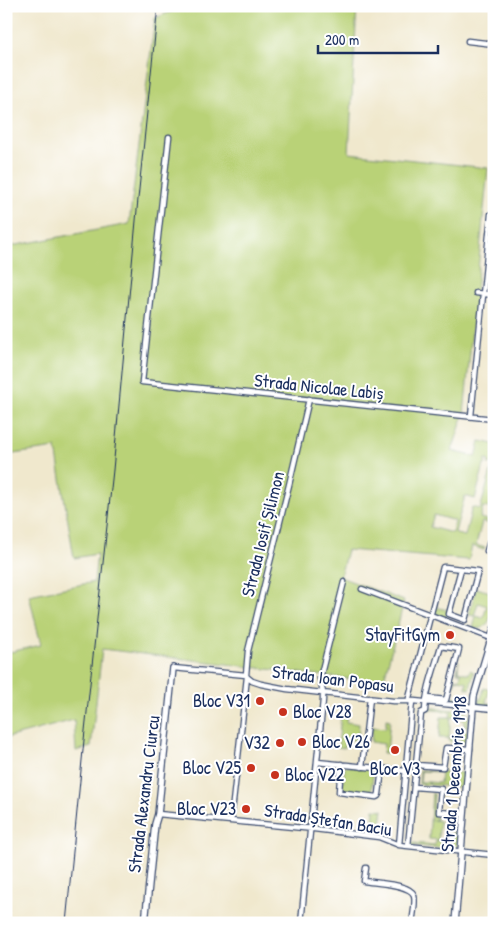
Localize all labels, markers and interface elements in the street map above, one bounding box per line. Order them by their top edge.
scale bar [318,22,438,54]
text: 200 m [325,29,359,50]
street label: Strada Nicolae Labiș [253,367,385,406]
street label: Strada Iosif Șilimon [235,469,290,599]
place label: StayFitGym [365,622,440,647]
marker: StayFitGym [444,629,456,641]
street label: Strada Ioan Popasu [271,659,395,698]
place label: Bloc V31 [193,688,250,713]
marker: Bloc V31 [254,695,266,707]
street label: Strada 1 Decembrie 1918 [434,695,473,853]
place label: Bloc V28 [293,699,352,724]
marker: Bloc V28 [277,706,289,718]
street label: Strada Alexandru Ciurcu [121,714,166,874]
place label: Bloc V26 [312,729,370,754]
place label: V32 [243,730,271,755]
marker: Bloc V26 [296,736,308,748]
marker: V32 [274,737,286,749]
marker: Bloc V3 [389,744,401,756]
place label: Bloc V25 [183,755,241,780]
place label: Bloc V3 [370,756,420,781]
marker: Bloc V25 [245,762,257,774]
place label: Bloc V22 [285,762,345,787]
marker: Bloc V22 [269,769,281,781]
place label: Bloc V23 [177,796,236,821]
street label: Strada Ștefan Baciu [263,797,393,842]
marker: Bloc V23 [240,803,252,815]

